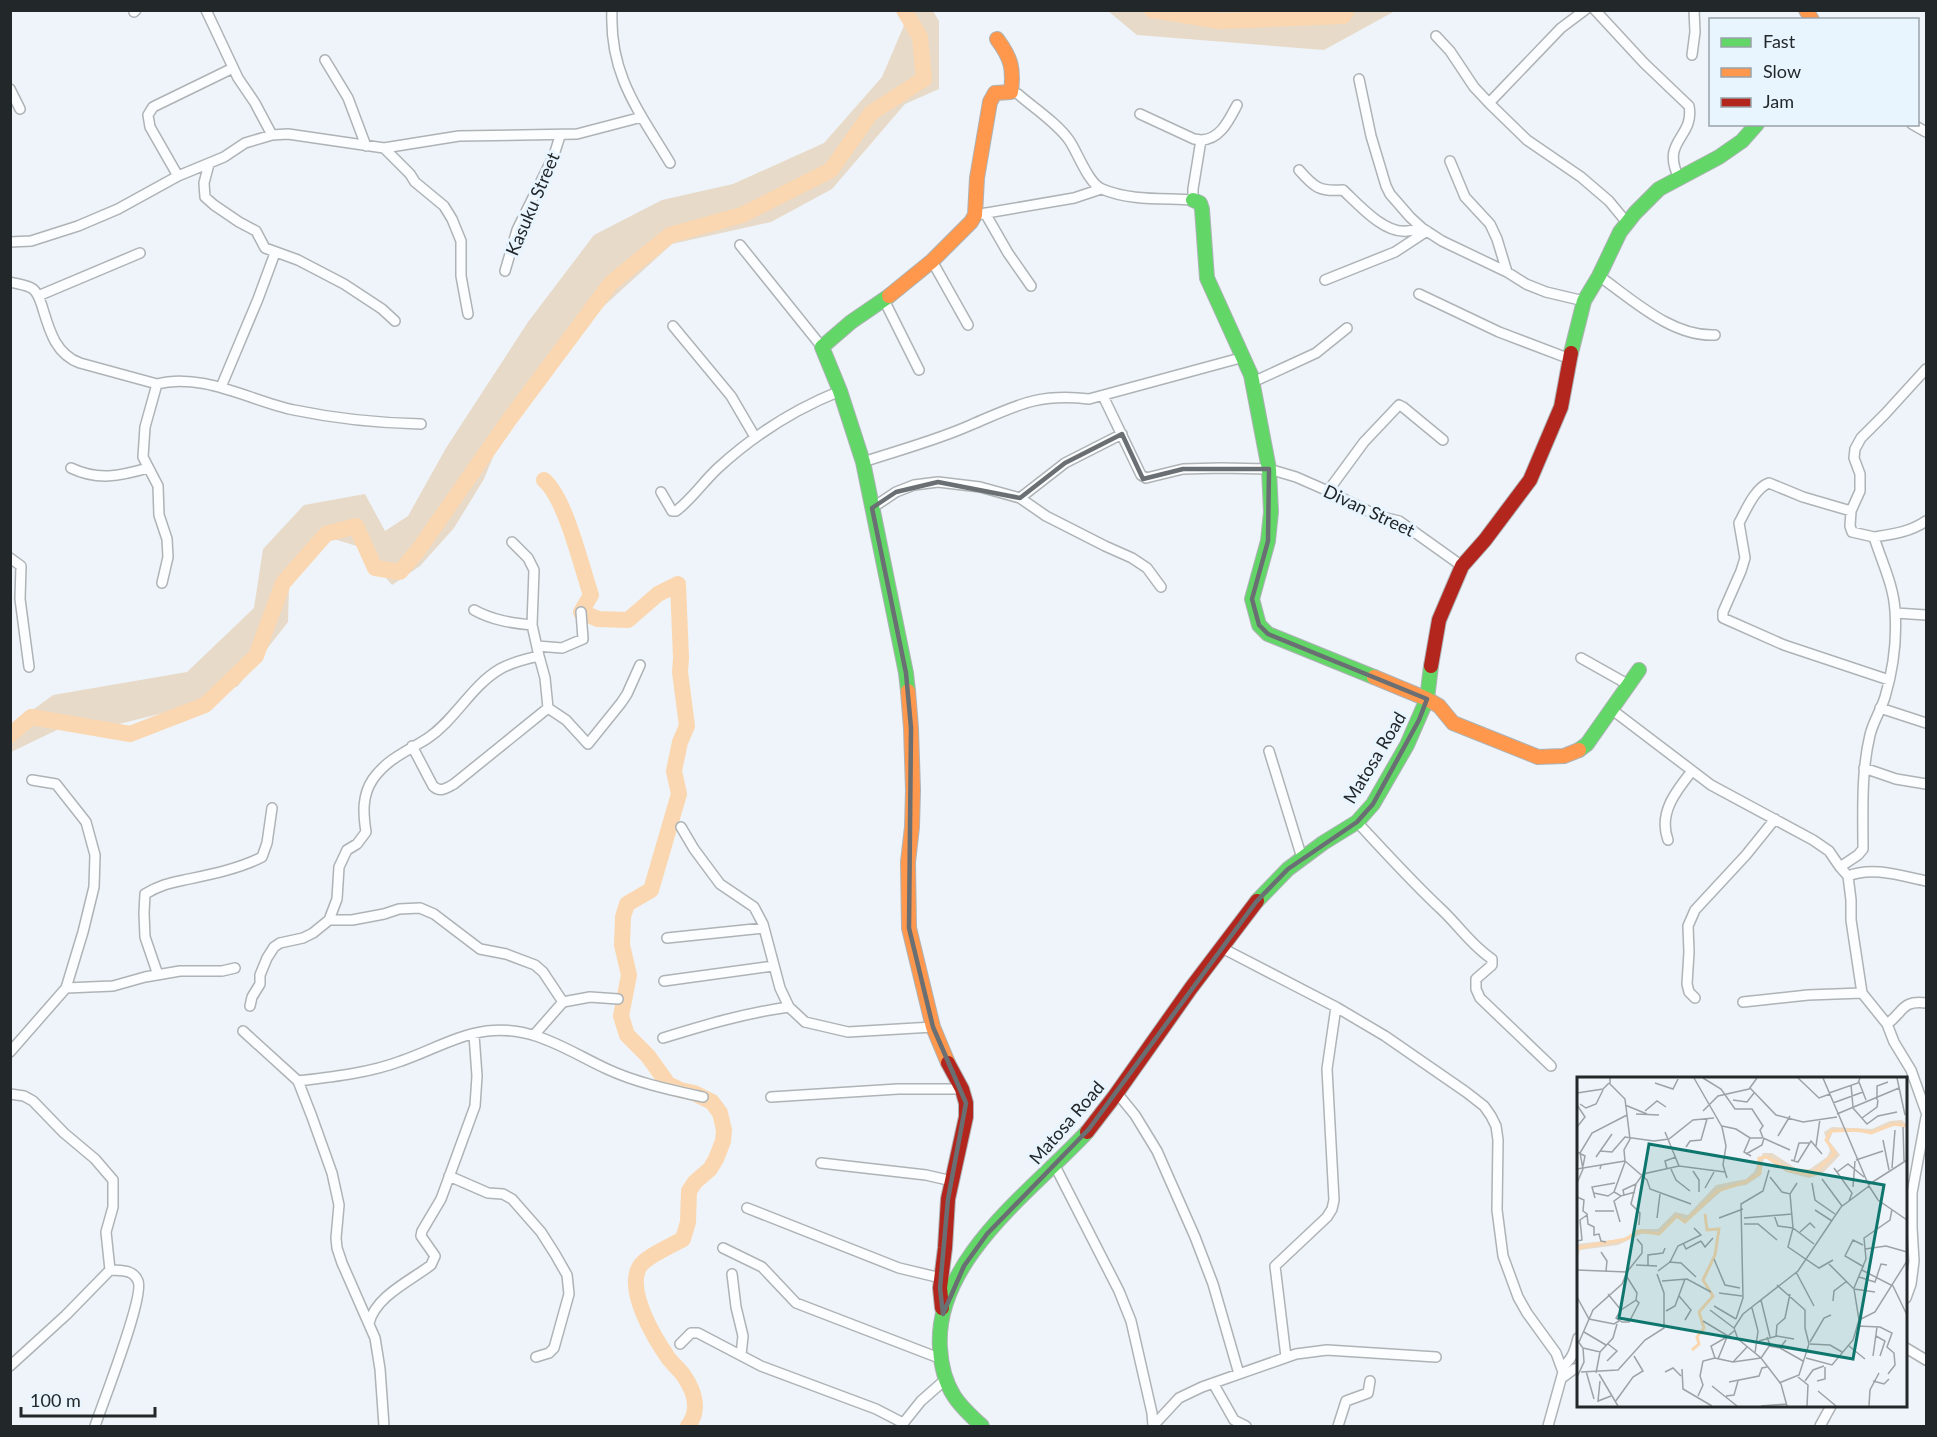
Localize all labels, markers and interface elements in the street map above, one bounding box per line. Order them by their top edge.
legend [1709,18,1919,126]
text: Fast [1763,30,1796,52]
text: Slow [1763,60,1801,82]
text: Jam [1763,90,1794,112]
street label: Kasuku Street [500,148,564,258]
street label: Divan Street [1320,479,1419,541]
street label: Matosa Road [1338,708,1410,807]
street label: Matosa Road [1024,1076,1108,1168]
inset map [1577,1077,1907,1407]
scale bar [21,1380,154,1418]
text: 100 m [30,1389,81,1411]

